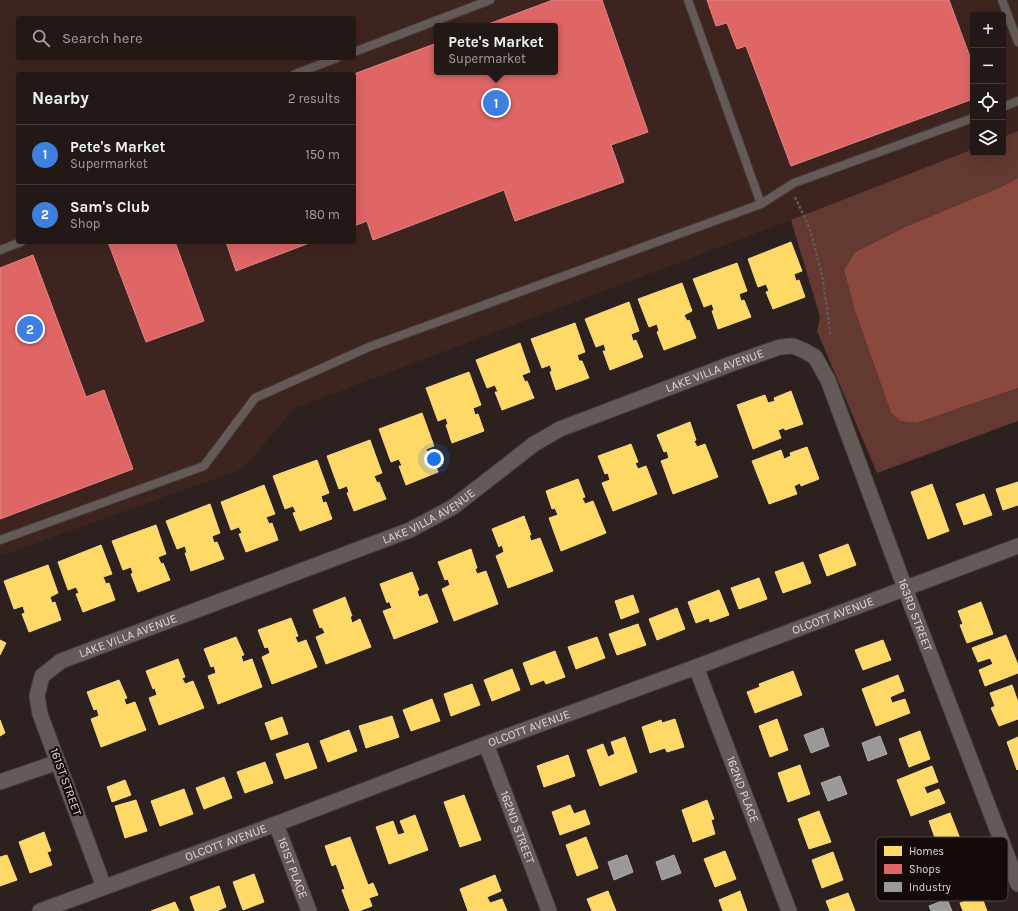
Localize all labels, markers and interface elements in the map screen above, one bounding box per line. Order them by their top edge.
map controls [970,12,1006,156]
button: + [970,12,1006,48]
search box [16,16,356,60]
popup [434,23,558,75]
icon: search [30,27,52,49]
text: Search here [62,29,143,47]
text: Pete's Market [448,33,544,51]
button: − [970,48,1006,84]
text: Supermarket [448,51,526,66]
button: locate [970,84,1006,120]
text: Nearby [32,88,89,108]
pin: 1 [483,88,509,118]
text: 2 results [288,91,340,106]
button: layers [970,120,1006,156]
text: Pete's Market [70,138,165,156]
text: 1 [43,147,47,162]
text: 150 m [305,147,340,162]
text: Supermarket [70,156,148,171]
text: Sam's Club [70,198,150,216]
text: 2 [41,207,49,222]
text: 180 m [305,207,340,222]
text: Shop [70,216,100,231]
pin: 2 [17,314,43,344]
street label: LAKE VILLA AVENUE [664,346,766,395]
your location [424,449,444,469]
street label: LAKE VILLA AVENUE [380,486,478,547]
street label: 163RD STREET [895,577,935,653]
street label: OLCOTT AVENUE [790,594,876,637]
street label: LAKE VILLA AVENUE [77,611,179,661]
street label: OLCOTT AVENUE [486,707,572,750]
street label: 161ST STREET [47,746,85,818]
street label: 162ND PLACE [724,754,762,825]
street label: 162ND STREET [497,789,538,866]
street label: OLCOTT AVENUE [183,821,269,864]
street label: 161ST PLACE [275,835,311,900]
legend [876,837,1008,901]
text: Homes [909,845,944,858]
text: Shops [909,863,941,876]
text: Industry [909,881,951,894]

